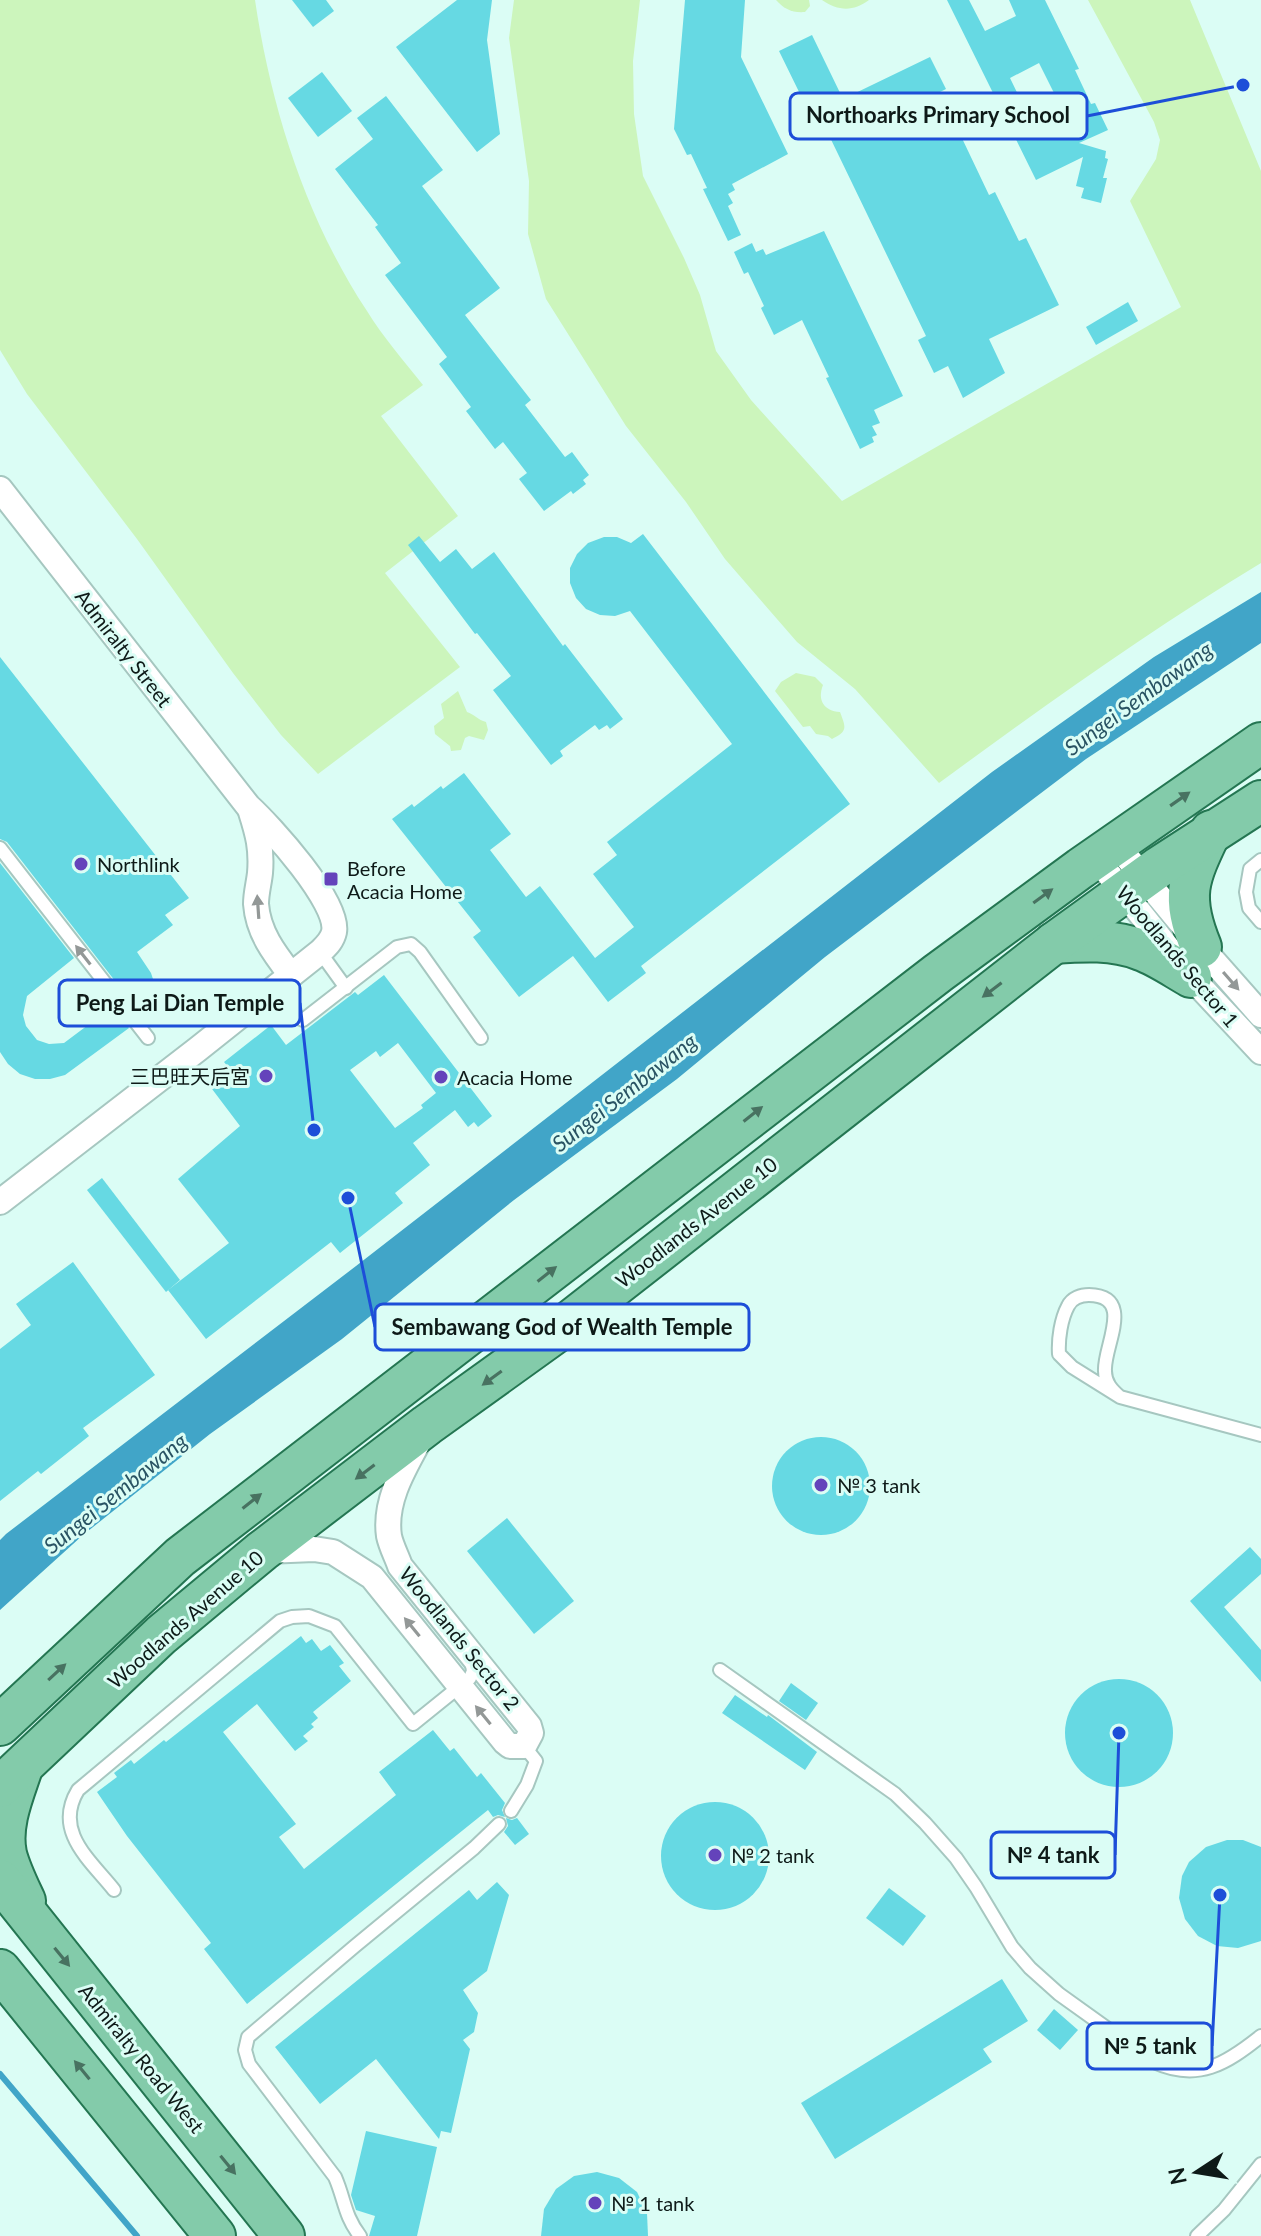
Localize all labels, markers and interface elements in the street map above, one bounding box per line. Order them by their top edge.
callout: Northoarks Primary School [790,93,1087,139]
text: Northoarks Primary School [806,101,1070,128]
street label: Admiralty Street [71,585,177,711]
water label: Sungei Sembawang [1059,635,1218,761]
one-way arrow [1170,792,1191,807]
place label: Northlink [97,852,181,876]
marker: Northlink [72,855,90,873]
place label: Before Acacia Home [347,856,462,903]
marker: Before Acacia Home [322,870,340,888]
street label: Woodlands Sector 1 [1112,880,1244,1032]
one-way arrow [1032,888,1054,904]
one-way arrow [252,893,265,919]
one-way arrow [75,945,92,965]
one-way arrow [1222,970,1239,990]
callout: Peng Lai Dian Temple [59,980,300,1026]
one-way arrow [982,981,1002,998]
text: Peng Lai Dian Temple [76,989,285,1016]
water label: Sungei Sembawang [546,1027,702,1157]
place label: 三巴旺天后宮 [130,1064,250,1088]
place label: Acacia Home [457,1065,572,1089]
marker: 三巴旺天后宮 [257,1067,275,1085]
marker: Acacia Home [432,1068,450,1086]
one-way arrow [742,1107,763,1123]
street label: Woodlands Avenue 10 [611,1152,781,1292]
one-way arrow [537,1266,557,1282]
callout: Sembawang God of Wealth Temple [375,1304,749,1350]
text: Sembawang God of Wealth Temple [391,1313,733,1340]
one-way arrow [481,1370,503,1386]
water label: Sungei Sembawang [38,1427,192,1559]
one-way arrow [355,1464,375,1480]
place label: № 3 tank [837,1473,921,1497]
marker: № 3 tank [812,1476,830,1494]
one-way arrow [242,1493,262,1509]
street label: Woodlands Avenue 10 [102,1545,268,1693]
street label: Woodlands Sector 2 [395,1562,525,1714]
one-way arrow [404,1617,421,1637]
one-way arrow [47,1663,66,1681]
one-way arrow [475,1705,492,1725]
callout: № 4 tank [991,1832,1115,1878]
text: № 4 tank [1007,1841,1100,1868]
place label: № 2 tank [731,1843,815,1867]
marker: № 2 tank [706,1846,724,1864]
one-way arrow [53,1947,70,1967]
street label: Admiralty Road West [75,1979,209,2137]
callout: № 5 tank [1087,2023,1212,2069]
text: № 5 tank [1104,2032,1197,2059]
one-way arrow [74,2060,91,2080]
north arrow [1157,2132,1237,2212]
one-way arrow [219,2155,235,2175]
text: N [1162,2165,1192,2187]
place label: № 1 tank [611,2191,695,2215]
marker: № 1 tank [586,2194,604,2212]

